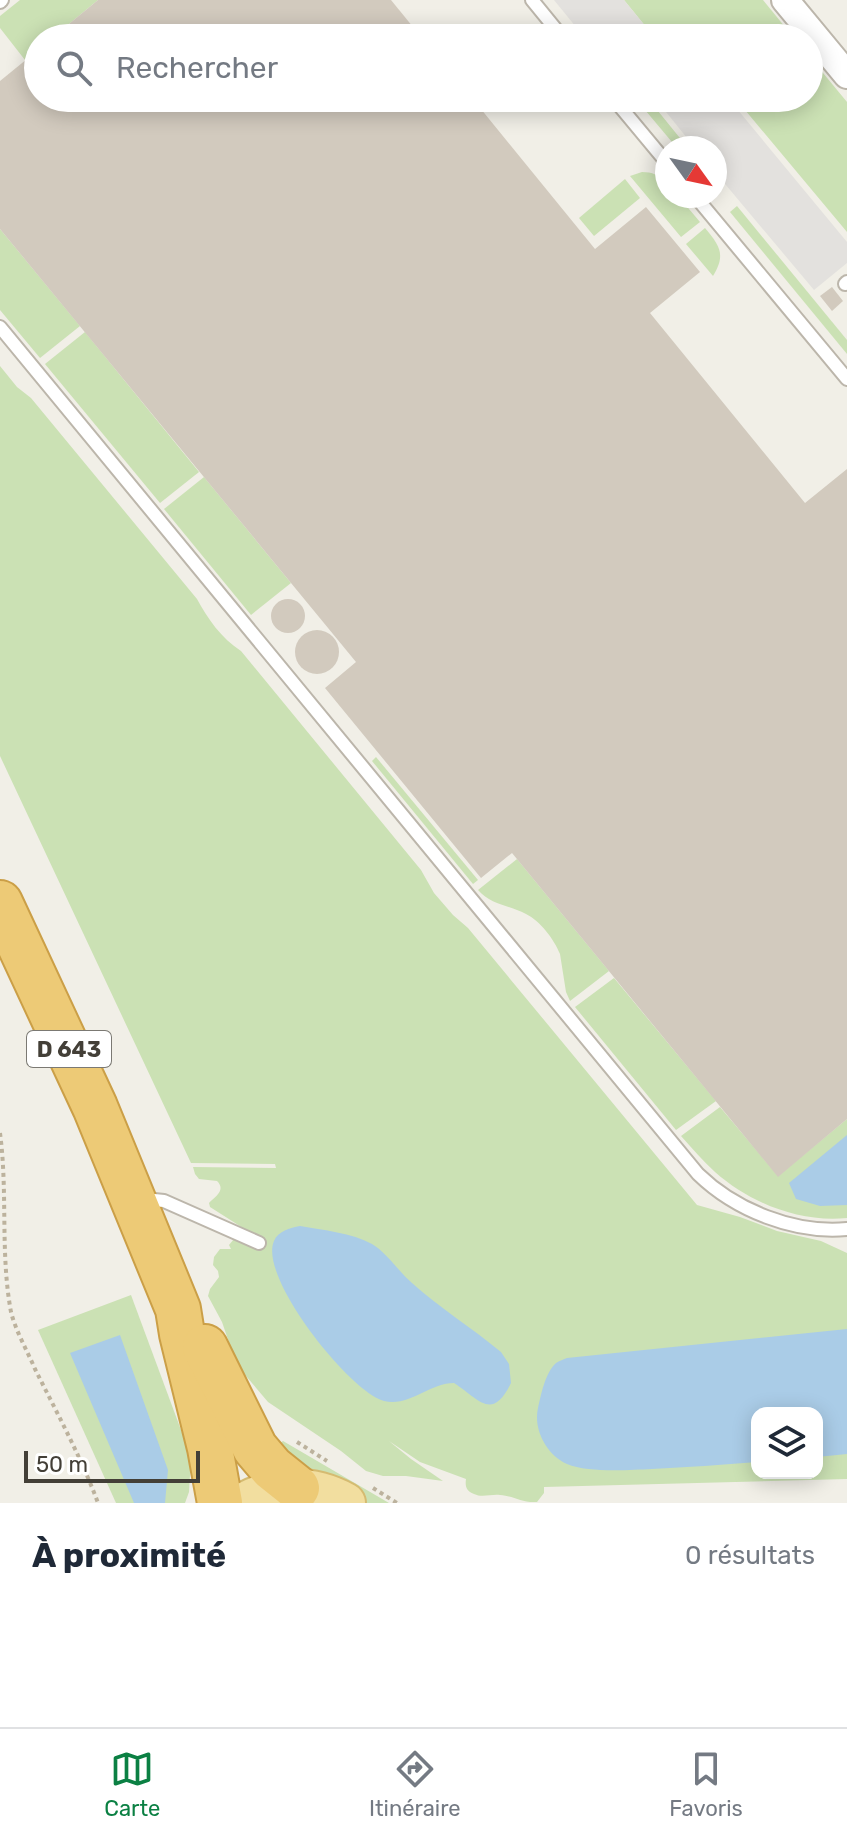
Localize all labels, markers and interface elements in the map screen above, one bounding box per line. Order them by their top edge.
search box [24,24,823,112]
icon: search [52,46,96,90]
text: Rechercher [116,50,278,86]
north arrow [655,136,727,208]
road number: D 643 [27,1031,111,1067]
map controls [751,1407,823,1479]
button: layers [751,1407,823,1479]
scale bar [24,1447,200,1483]
text: 50 m [36,1451,88,1478]
text: À proximité [32,1535,226,1576]
text: 0 résultats [685,1540,815,1571]
tab: Carte [104,1747,160,1822]
tab: Itinéraire [369,1747,461,1822]
tab: Favoris [669,1747,743,1822]

